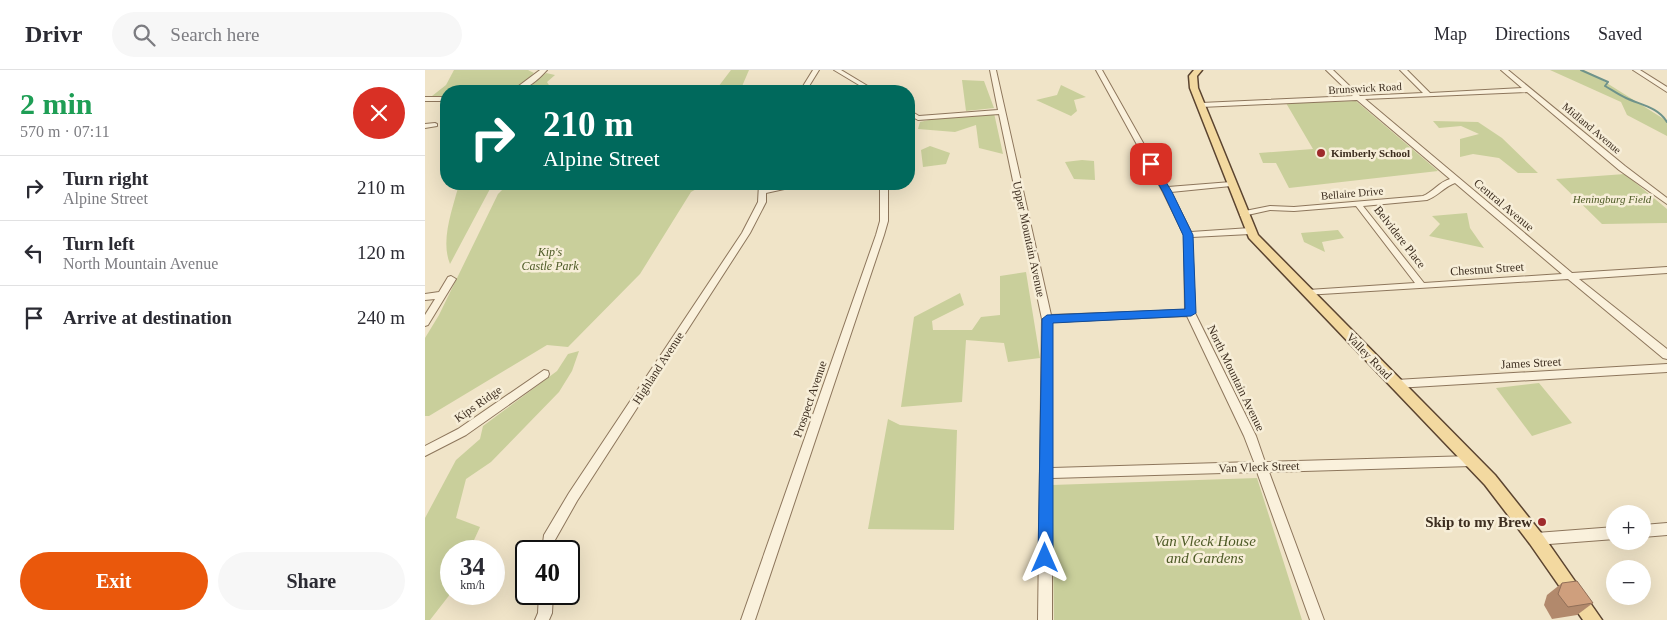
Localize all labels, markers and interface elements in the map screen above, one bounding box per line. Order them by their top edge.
search box [112,12,462,57]
text: Drivr [25,21,82,47]
icon: search [130,21,158,49]
text: Search here [170,24,259,45]
text: Map [1434,24,1467,44]
text: Directions [1495,24,1570,44]
text: Saved [1598,24,1642,44]
street label: Brunswick Road [1328,80,1403,96]
text: 2 min [20,87,93,120]
button: close [353,87,405,139]
street label: Midland Avenue [1560,100,1624,156]
icon: right [460,105,525,170]
text: 210 m [543,105,633,144]
text: 570 m · 07:11 [20,123,110,140]
pin [1130,143,1172,185]
text: Alpine Street [543,146,660,171]
marker: Kimberly School [1315,147,1327,159]
place label: Kimberly School [1331,147,1410,159]
icon: arrive [1137,150,1165,178]
text: Turn right [63,168,148,189]
icon: right [20,174,48,202]
street label: Central Avenue [1471,176,1537,234]
text: 210 m [357,177,405,198]
street label: Upper Mountain Avenue [1010,180,1048,298]
street label: Bellaire Drive [1320,184,1384,202]
text: Alpine Street [63,190,148,207]
park label: Heningburg Field [1572,193,1652,205]
street label: Belvidere Place [1371,203,1429,271]
text: Turn left [63,233,135,254]
icon: left [20,239,48,267]
text: 120 m [357,242,405,263]
park label: Kip's Castle Park [522,245,579,273]
text: North Mountain Avenue [63,255,218,272]
street label: Chestnut Street [1450,259,1525,279]
icon: arrive [20,304,48,332]
text: Arrive at destination [63,307,232,328]
text: 240 m [357,307,405,328]
street label: North Mountain Avenue [1204,323,1268,433]
street label: Highland Avenue [629,329,687,407]
street label: Valley Road [1343,330,1395,382]
street label: James Street [1501,354,1562,372]
street label: Prospect Avenue [790,359,830,439]
street label: Kips Ridge [452,383,504,425]
street label: Van Vleck Street [1218,459,1300,475]
map controls [1606,505,1651,605]
button: + [1606,505,1651,550]
place label: Skip to my Brew [1425,514,1532,530]
marker: Skip to my Brew [1536,516,1548,528]
position arrow [1018,531,1070,583]
park label: Van Vleck House and Gardens [1154,533,1256,566]
speed limit sign: 40 [515,540,580,605]
button: Exit [20,552,208,610]
button: Share [218,552,405,610]
text: 34 [460,553,485,580]
button: − [1606,560,1651,605]
text: km/h [460,578,485,592]

